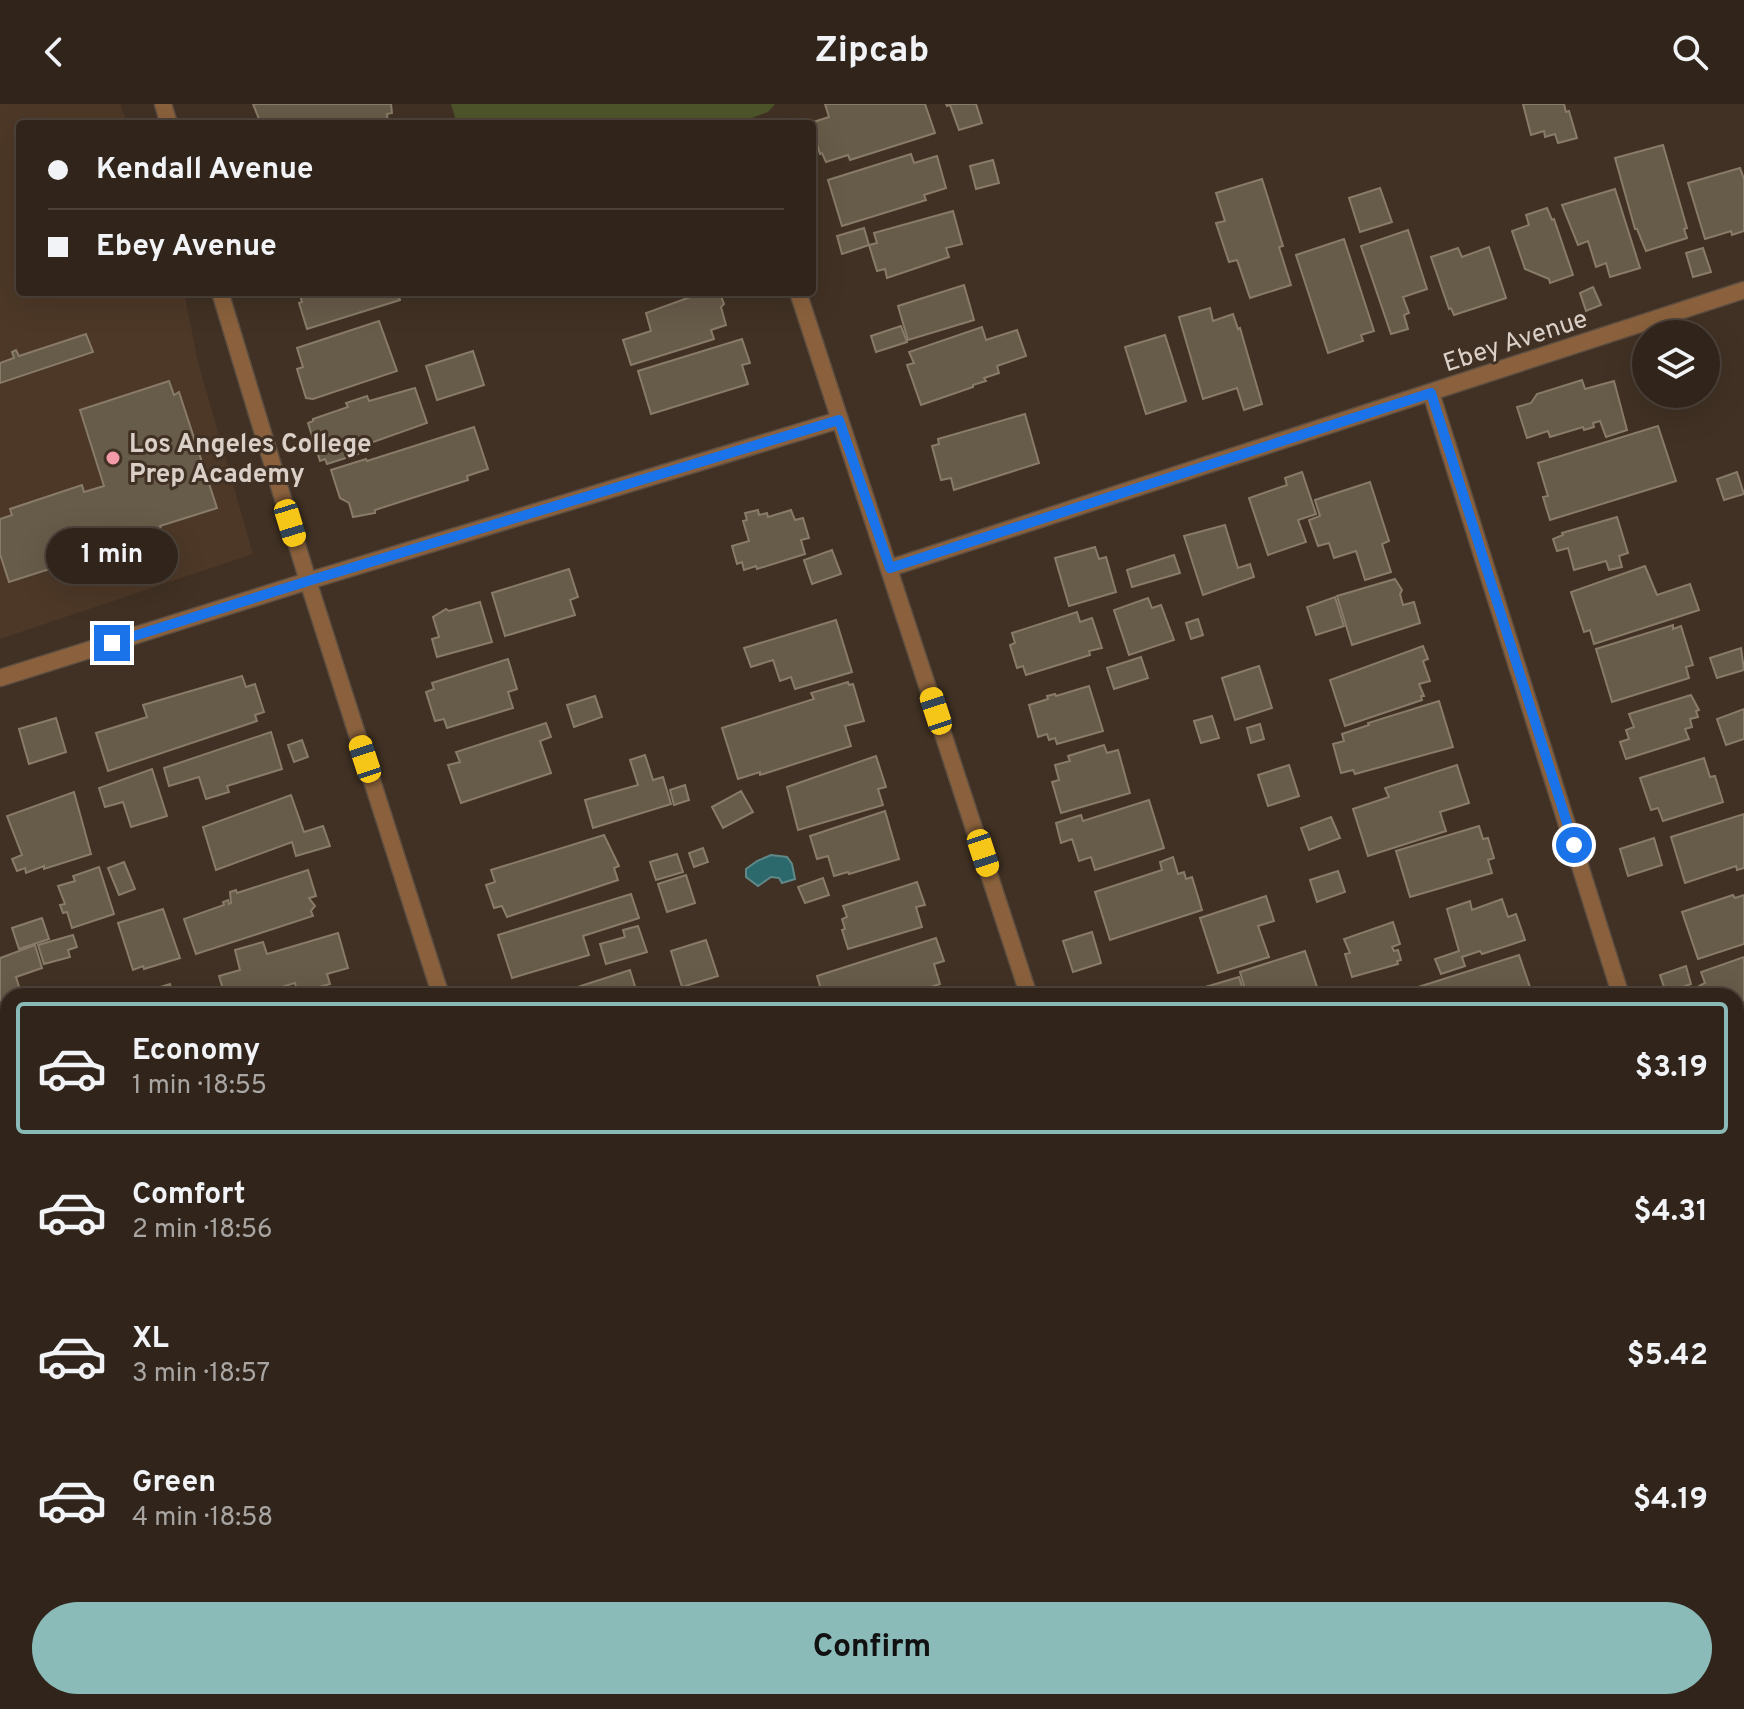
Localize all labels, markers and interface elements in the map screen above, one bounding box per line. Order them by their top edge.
text: Zipcab [815,29,929,75]
icon: back [32,30,76,74]
icon: search [1668,30,1712,74]
text: Kendall Avenue [96,152,313,189]
text: Ebey Avenue [96,229,277,266]
street label: Ebey Avenue [1439,304,1592,381]
map controls [1632,320,1720,408]
button: layers [1632,320,1720,408]
place label: Los Angeles College Prep Academy [129,429,372,492]
marker: Los Angeles College Prep Academy [104,449,122,467]
car [272,497,308,549]
callout: 1 min [46,527,178,583]
text: 1 min [81,539,143,572]
route end [94,625,130,661]
car [917,684,955,738]
car [346,732,384,786]
car [964,826,1002,880]
route start [1556,827,1592,863]
icon: car [36,1032,108,1104]
text: Economy [132,1033,260,1070]
text: $3.19 [1635,1050,1708,1087]
text: 1 min · 18:55 [132,1070,267,1103]
icon: car [36,1176,108,1248]
text: Comfort [132,1177,245,1214]
text: $4.31 [1633,1194,1708,1231]
text: 2 min · 18:56 [132,1214,273,1247]
icon: car [36,1320,108,1392]
text: XL [132,1321,169,1358]
text: $5.42 [1627,1338,1708,1375]
text: 3 min · 18:57 [132,1358,270,1391]
icon: car [36,1464,108,1536]
text: Green [132,1465,216,1502]
text: $4.19 [1633,1482,1708,1519]
text: 4 min · 18:58 [132,1502,273,1535]
button: Confirm [32,1602,1712,1694]

